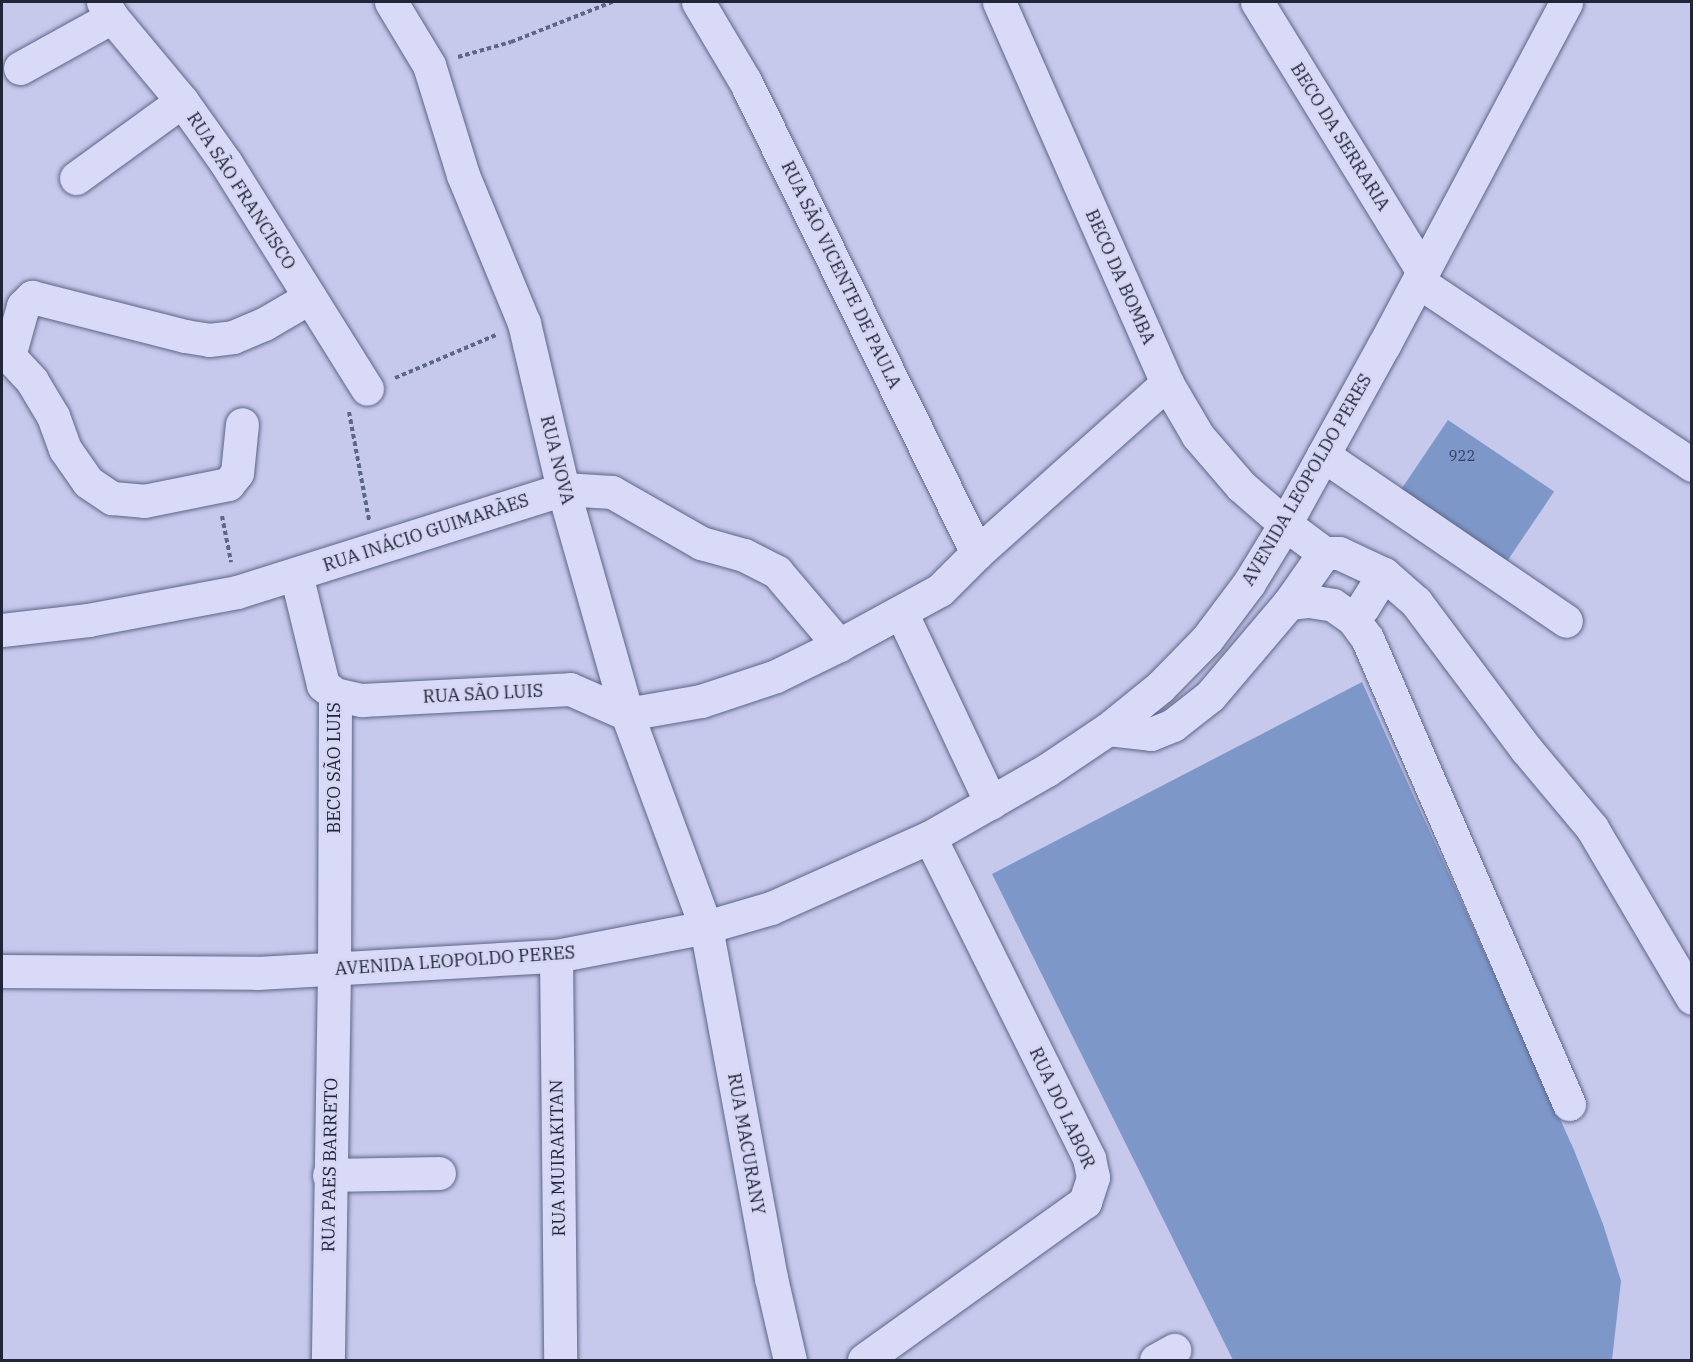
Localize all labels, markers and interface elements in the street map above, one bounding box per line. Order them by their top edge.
street label: BECO DA SERRARIA [1286,59,1394,215]
street label: RUA SÃO FRANCISCO [182,108,300,274]
street label: RUA SÃO VICENTE DE PAULA [776,158,906,392]
street label: BECO DA BOMBA [1081,206,1159,348]
street label: AVENIDA LEOPOLDO PERES [1237,370,1377,590]
street label: RUA NOVA [536,413,578,507]
house number: 922 [1449,447,1475,465]
street label: RUA INÁCIO GUIMARÃES [320,489,532,577]
street label: RUA SÃO LUIS [422,680,544,708]
street label: BECO SÃO LUIS [323,702,345,834]
street label: AVENIDA LEOPOLDO PERES [334,942,576,980]
street label: RUA DO LABOR [1024,1044,1100,1172]
street label: RUA MACURANY [723,1071,769,1217]
street label: RUA PAES BARRETO [318,1078,342,1252]
street label: RUA MUIRAKITAN [546,1079,570,1237]

